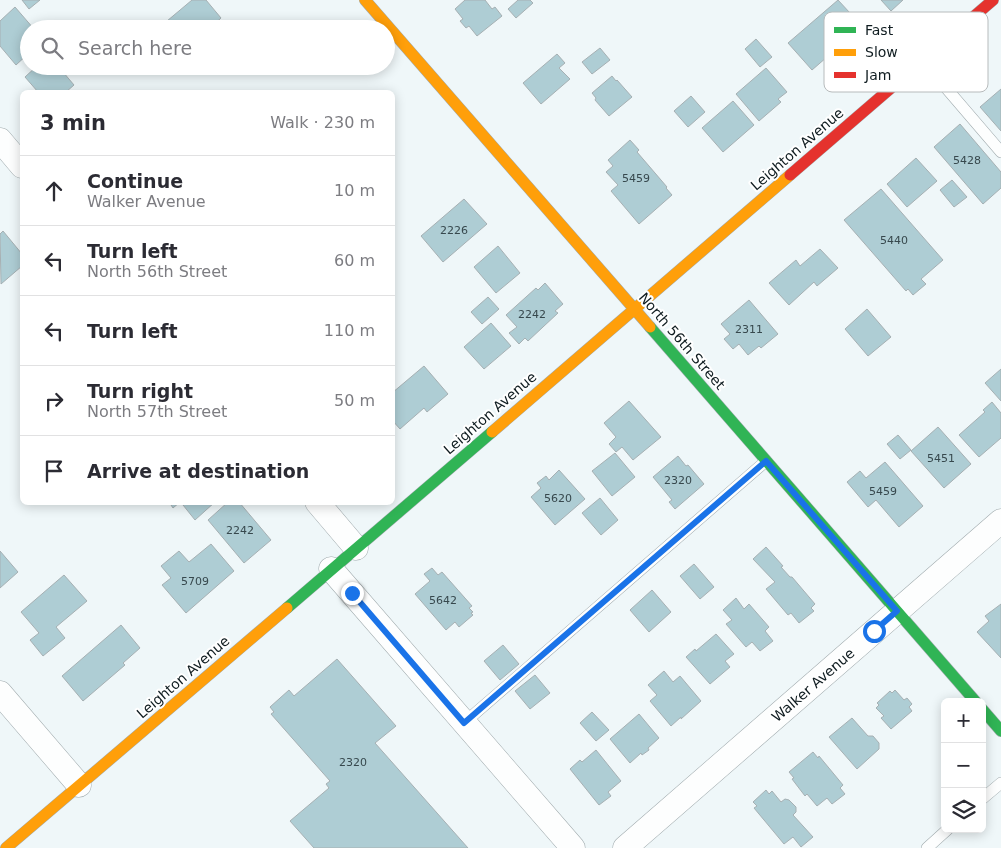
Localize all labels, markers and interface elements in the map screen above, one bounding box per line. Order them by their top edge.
legend [824,12,988,92]
search box [20,20,395,75]
text: Fast [865,22,894,38]
icon: search [38,34,66,62]
text: Search here [78,37,192,59]
text: Slow [865,44,898,60]
text: Jam [864,67,891,83]
street label: Leighton Avenue [748,105,846,193]
text: 3 min [40,111,106,135]
text: Walk · 230 m [270,113,375,132]
house number: 5428 [953,154,981,167]
text: Continue [87,170,183,192]
house number: 5459 [622,172,650,185]
icon: ahead [40,177,68,205]
text: 10 m [334,181,375,200]
text: Walker Avenue [87,192,206,211]
house number: 2226 [440,224,468,237]
house number: 5440 [880,234,908,247]
text: Turn left [87,240,178,262]
icon: left [40,247,68,275]
text: 60 m [334,251,375,270]
text: North 56th Street [87,262,227,281]
street label: North 56th Street [636,289,729,393]
house number: 2242 [518,308,546,321]
icon: left [40,317,68,345]
text: Turn left [87,320,178,342]
text: 110 m [324,321,375,340]
house number: 2311 [735,323,763,336]
street label: Leighton Avenue [441,369,539,457]
text: Turn right [87,380,193,402]
icon: right [40,387,68,415]
text: 50 m [334,391,375,410]
text: North 57th Street [87,402,227,421]
house number: 5451 [927,452,955,465]
icon: arrive [40,457,68,485]
text: Arrive at destination [87,460,309,482]
house number: 2320 [664,474,692,487]
house number: 5459 [869,485,897,498]
house number: 5620 [544,492,572,505]
house number: 2242 [226,524,254,537]
house number: 5709 [181,575,209,588]
route end [341,582,364,605]
house number: 5642 [429,594,457,607]
route start [863,620,886,643]
street label: Leighton Avenue [134,633,232,721]
street label: Walker Avenue [769,645,857,725]
map controls [941,698,986,833]
button: + [941,698,986,743]
button: − [941,743,986,788]
house number: 2320 [339,756,367,769]
button: layers [941,788,986,833]

